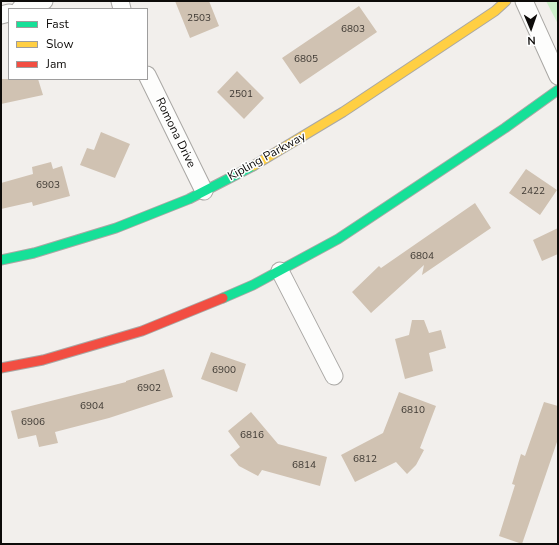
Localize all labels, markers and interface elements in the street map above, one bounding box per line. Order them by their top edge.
legend [8,8,148,80]
north arrow [511,8,551,48]
house number: 2503 [187,13,211,25]
text: Fast [46,16,69,32]
house number: 6803 [341,24,365,36]
text: N [527,33,536,48]
text: Slow [46,36,74,52]
house number: 6805 [294,54,318,66]
text: Jam [46,56,67,72]
house number: 2501 [229,89,253,101]
street label: Romona Drive [152,96,198,170]
street label: Kipling Parkway [226,130,308,184]
house number: 6903 [36,180,60,192]
house number: 2422 [521,186,545,198]
house number: 6804 [410,251,434,263]
house number: 6900 [212,365,236,377]
house number: 6902 [137,383,161,395]
house number: 6904 [80,401,104,413]
house number: 6810 [401,405,425,417]
house number: 6906 [21,417,45,429]
house number: 6816 [240,430,264,442]
house number: 6812 [353,454,377,466]
house number: 6814 [292,460,316,472]

